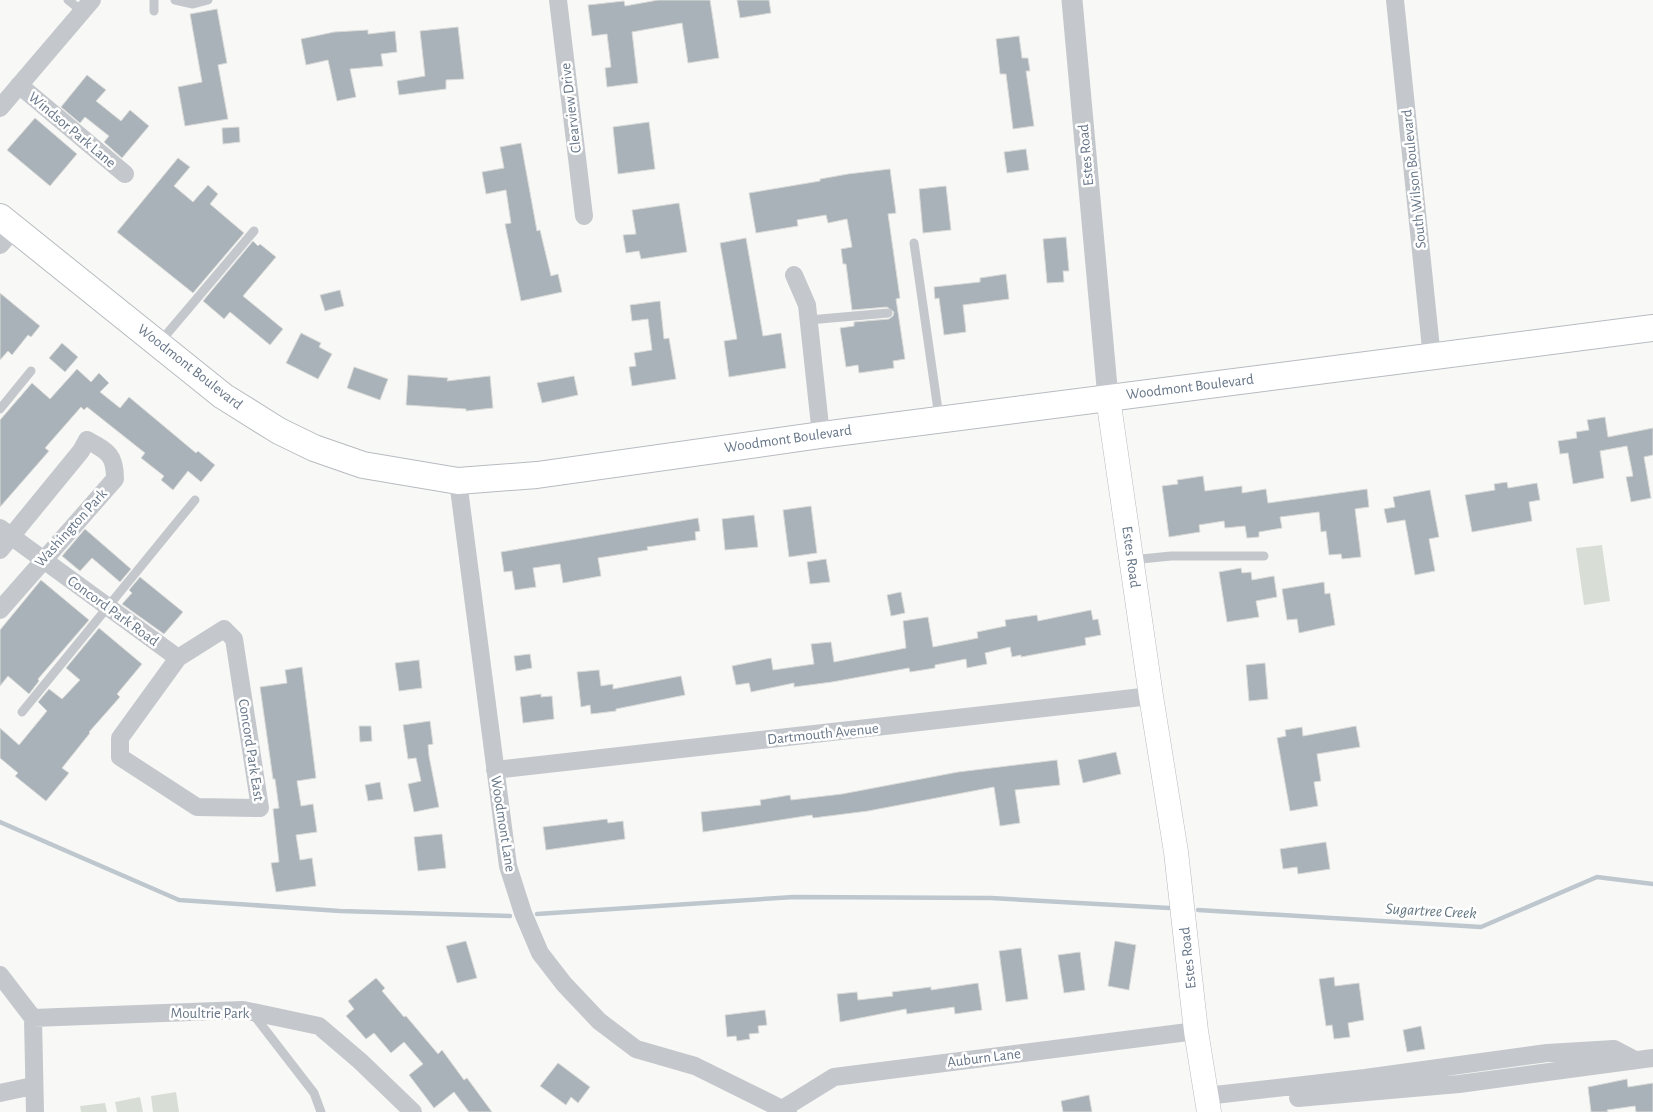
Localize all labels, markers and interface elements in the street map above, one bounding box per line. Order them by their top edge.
street label: Clearview Drive [558,62,584,154]
street label: Windsor Park Lane [26,89,119,171]
street label: South Wilson Boulevard [1399,109,1429,249]
street label: Estes Road [1076,123,1096,187]
street label: Woodmont Boulevard [135,322,245,413]
street label: Woodmont Boulevard [1125,372,1255,402]
street label: Woodmont Boulevard [723,423,853,455]
street label: Washington Park [32,486,110,570]
street label: Estes Road [1119,525,1143,589]
street label: Concord Park Road [65,573,162,649]
street label: Concord Park East [236,698,267,802]
street label: Dartmouth Avenue [767,721,880,747]
street label: Woodmont Lane [488,775,518,873]
water label: Sugartree Creek [1385,901,1477,921]
street label: Estes Road [1177,926,1199,990]
street label: Moultrie Park [171,1006,250,1021]
street label: Auburn Lane [946,1046,1022,1070]

